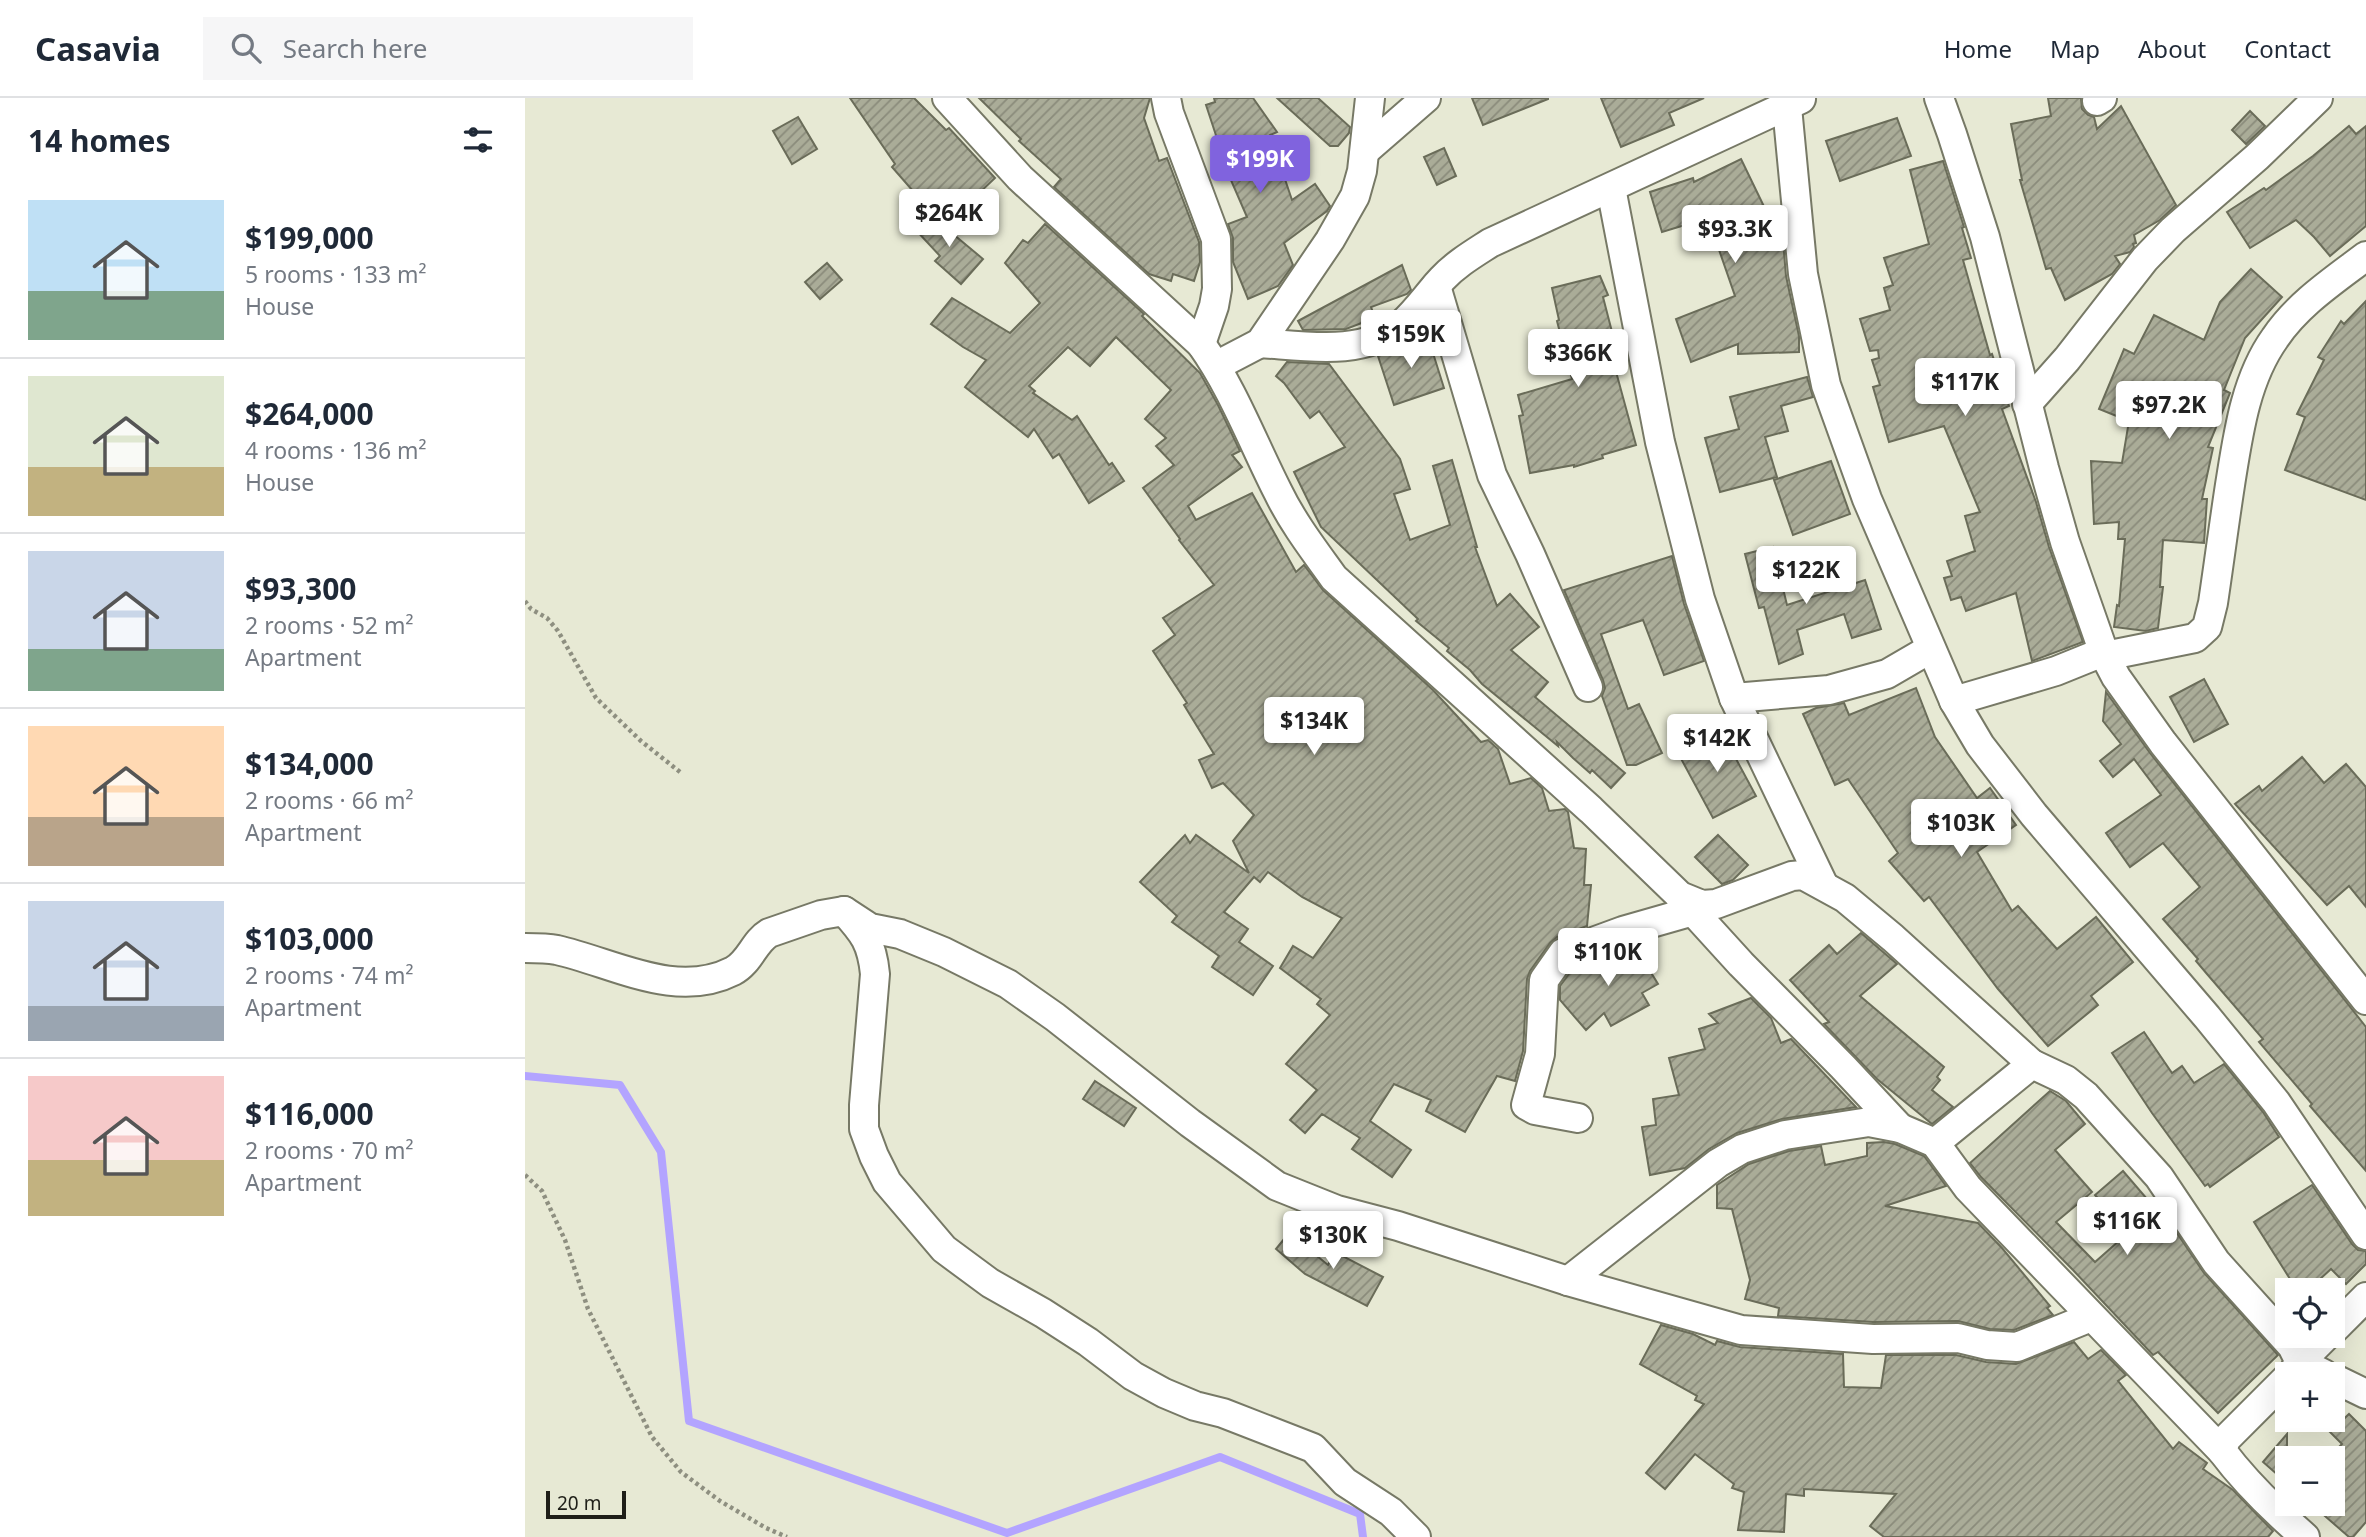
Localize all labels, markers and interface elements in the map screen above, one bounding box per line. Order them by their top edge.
search box [203,17,693,80]
text: Casavia [35,26,161,71]
icon: search [227,29,265,67]
text: Search here [283,30,427,66]
text: Home [1944,32,2012,65]
text: Map [2050,32,2100,65]
text: About [2138,32,2206,65]
text: Contact [2244,32,2331,65]
text: 14 homes [28,120,171,161]
icon: filters [459,121,497,159]
pin: $199K [1211,136,1309,195]
text: $199K [1226,142,1294,174]
pin: $264K [900,190,998,249]
text: $264K [915,196,983,228]
pin: $93.3K [1678,206,1792,265]
text: $93.3K [1698,212,1772,244]
text: $199,000 [245,217,374,258]
icon: home [84,228,168,312]
text: 5 rooms · 133 m² [245,258,427,290]
text: House [245,290,314,322]
pin: $159K [1362,310,1460,370]
text: $159K [1377,317,1445,349]
pin: $366K [1529,330,1627,389]
text: $366K [1544,336,1612,368]
pin: $117K [1916,358,2014,418]
text: $117K [1931,365,1999,397]
pin: $97.2K [2112,382,2226,441]
text: $97.2K [2132,388,2206,420]
text: $264,000 [245,393,374,434]
icon: home [84,404,168,488]
text: 4 rooms · 136 m² [245,434,427,466]
text: House [245,466,314,498]
pin: $122K [1757,546,1855,606]
text: $122K [1772,553,1840,585]
text: $93,300 [245,568,357,609]
icon: home [84,579,168,663]
text: 2 rooms · 52 m² [245,609,414,641]
text: Apartment [245,641,362,673]
pin: $134K [1265,698,1363,757]
text: $134K [1280,704,1348,736]
pin: $142K [1668,714,1766,774]
text: $142K [1683,721,1751,753]
text: $134,000 [245,743,374,784]
icon: home [84,754,168,838]
text: 2 rooms · 66 m² [245,784,414,816]
pin: $103K [1912,800,2010,859]
text: $103K [1927,806,1995,838]
text: Apartment [245,816,362,848]
text: $103,000 [245,918,374,959]
pin: $110K [1559,928,1657,988]
icon: home [84,929,168,1013]
text: $110K [1574,935,1642,967]
text: 2 rooms · 74 m² [245,959,414,991]
text: Apartment [245,991,362,1023]
text: $116,000 [245,1093,374,1134]
icon: home [84,1104,168,1188]
text: 2 rooms · 70 m² [245,1134,414,1166]
text: Apartment [245,1166,362,1198]
pin: $116K [2078,1198,2176,1257]
text: $116K [2093,1204,2161,1236]
pin: $130K [1284,1212,1382,1271]
text: $130K [1299,1218,1367,1250]
map controls [2275,1278,2345,1516]
button: locate [2275,1278,2345,1348]
button: + [2275,1362,2345,1432]
button: − [2275,1446,2345,1516]
scale bar [546,1488,627,1520]
text: 20 m [557,1490,601,1516]

